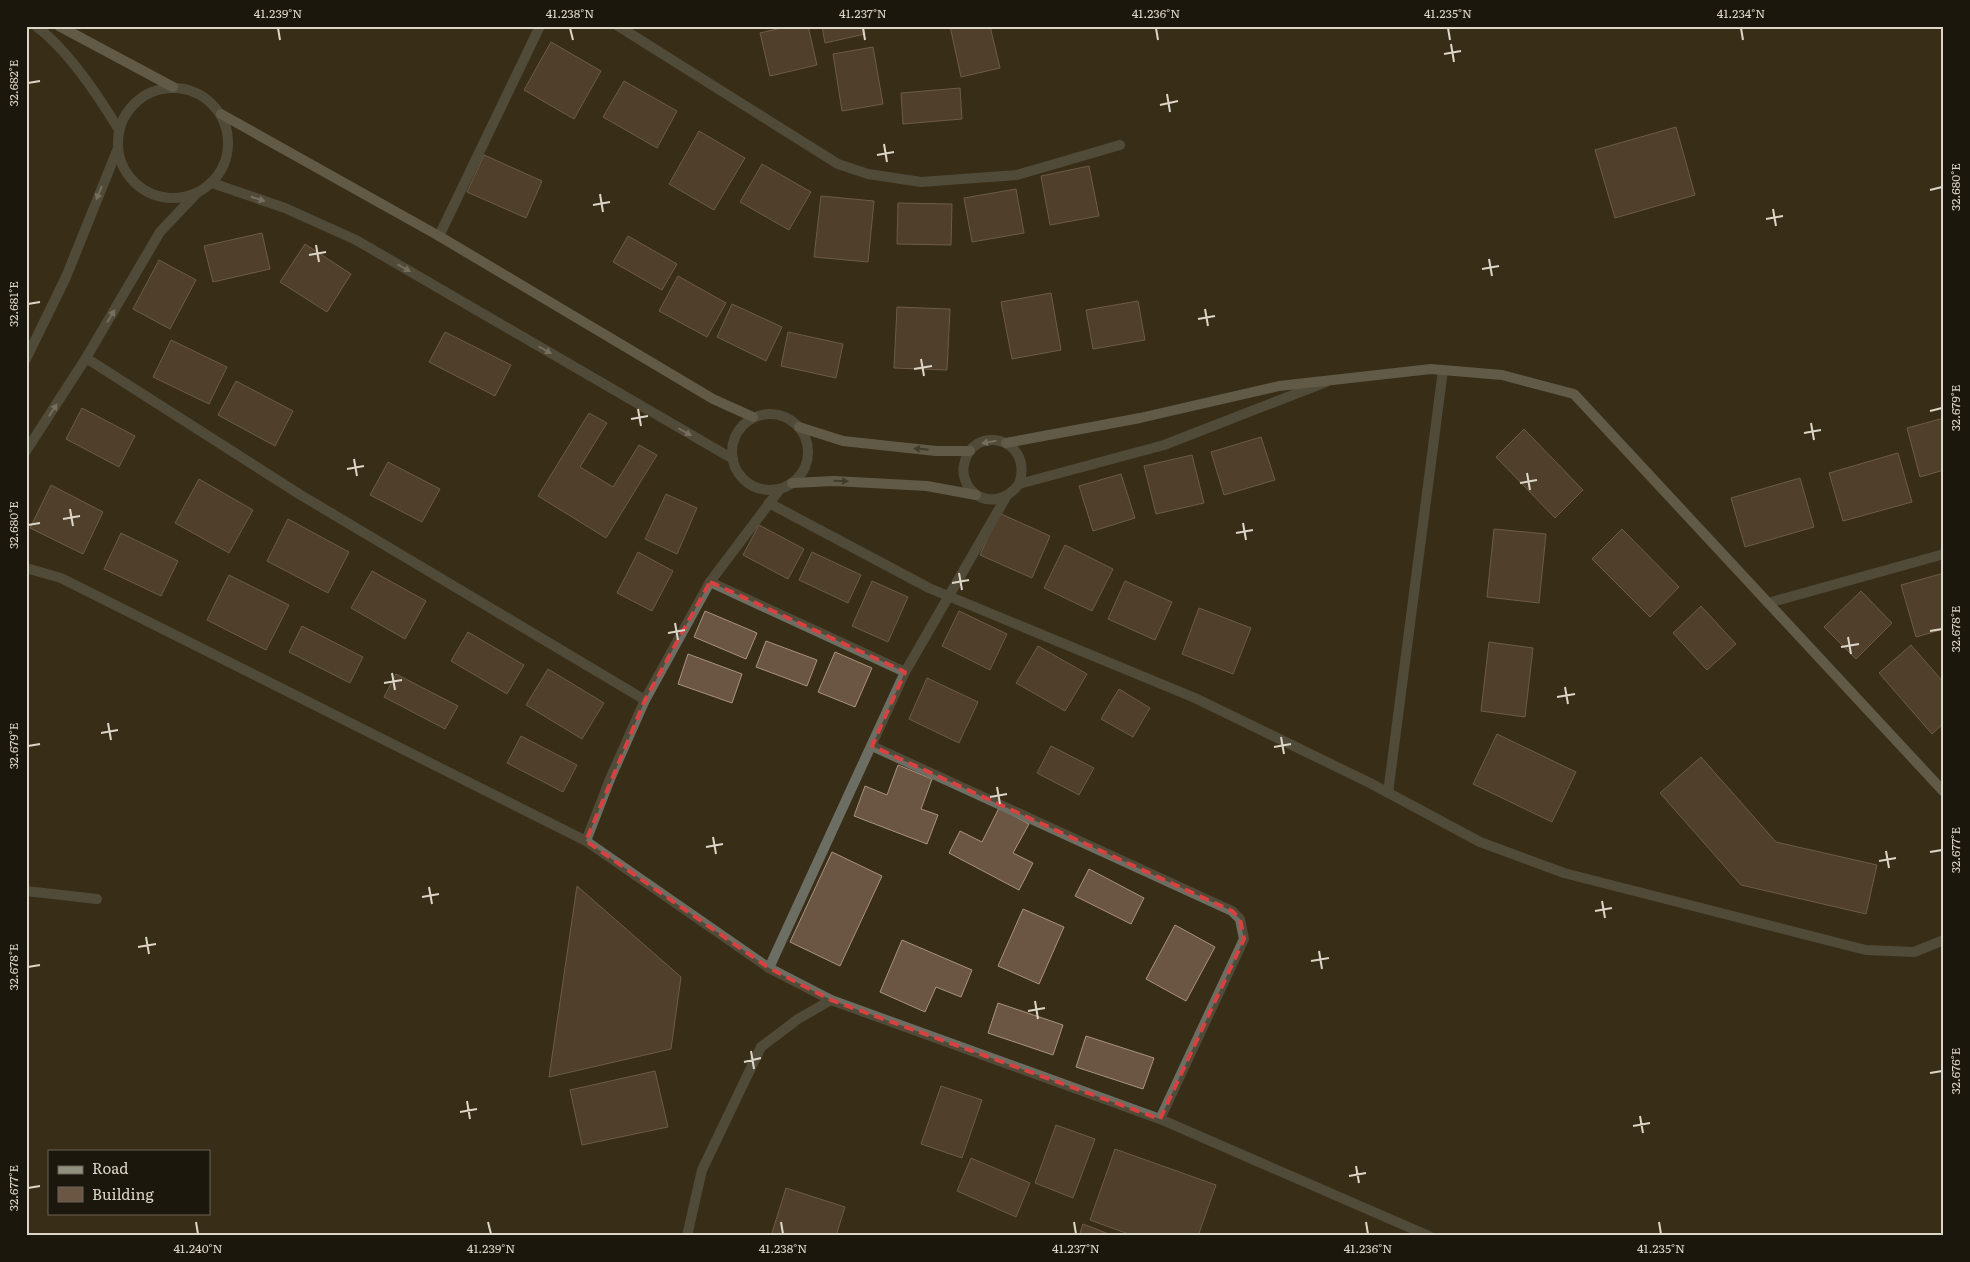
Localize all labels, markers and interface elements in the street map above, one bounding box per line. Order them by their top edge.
text: 41.239°N [254,4,302,22]
text: 41.238°N [546,4,594,22]
text: 41.237°N [839,4,887,22]
text: 41.236°N [1132,4,1180,22]
text: 41.235°N [1424,4,1472,22]
text: 41.234°N [1717,4,1765,22]
text: 32.682°E [4,59,22,106]
text: 32.680°E [1946,163,1964,211]
one-way arrow [95,186,103,201]
one-way arrow [251,195,266,203]
one-way arrow [398,263,411,272]
text: 32.681°E [4,281,22,327]
one-way arrow [106,309,115,322]
one-way arrow [538,345,551,354]
text: 32.679°E [1946,384,1964,431]
one-way arrow [48,403,57,416]
one-way arrow [679,427,692,436]
one-way arrow [980,438,996,446]
one-way arrow [913,445,929,453]
one-way arrow [833,477,849,485]
text: 32.680°E [4,501,22,549]
text: 32.678°E [1946,605,1964,652]
text: 32.679°E [4,722,22,769]
text: 32.677°E [1946,826,1964,873]
text: 32.678°E [4,943,22,990]
text: 32.676°E [1946,1047,1964,1094]
legend [48,1150,210,1214]
text: Road [92,1156,128,1179]
text: 32.677°E [4,1164,22,1211]
text: Building [92,1182,154,1205]
text: 41.240°N [173,1239,223,1257]
text: 41.239°N [467,1239,515,1257]
text: 41.238°N [759,1239,807,1257]
text: 41.237°N [1052,1239,1100,1257]
text: 41.236°N [1344,1239,1392,1257]
text: 41.235°N [1637,1239,1685,1257]

